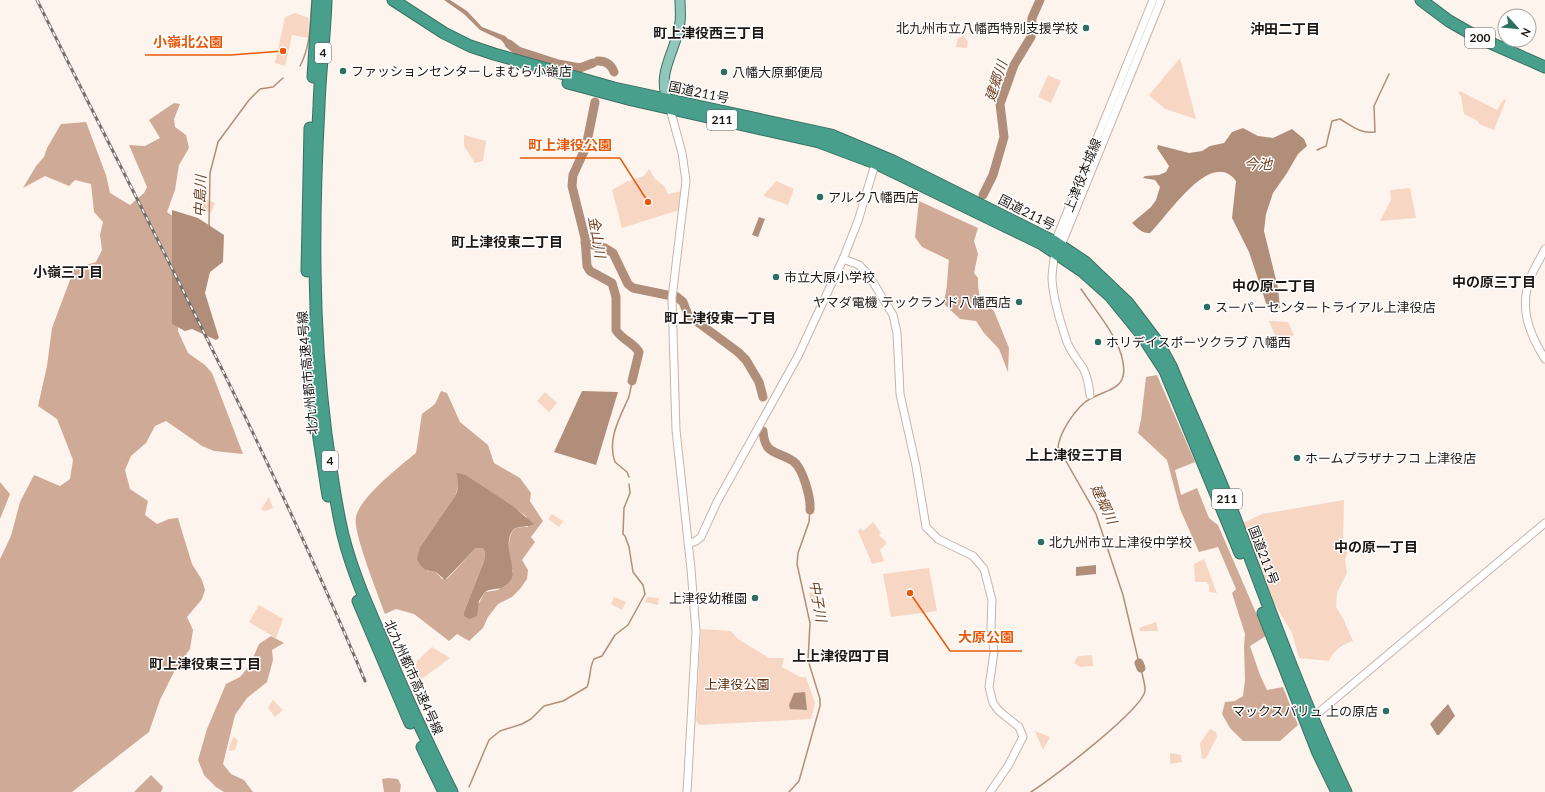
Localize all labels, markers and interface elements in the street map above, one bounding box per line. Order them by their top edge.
north arrow [1497,8,1537,48]
place label: 北九州市立八幡西特別支援学校 [896,20,1078,36]
district label: 沖田二丁目 [1250,20,1320,37]
marker: 北九州市立八幡西特別支援学校 [1081,23,1091,33]
district label: 町上津役西三丁目 [653,24,765,41]
text: N [1519,26,1534,39]
road number: 200 [1465,28,1495,48]
callout: 小嶺北公園 [145,29,231,55]
text: 小嶺北公園 [153,33,223,50]
road number: 4 [315,43,331,63]
water label: 建郷川 [981,56,1011,103]
place label: ファッションセンターしまむら小嶺店 [351,63,572,79]
place label: 八幡大原郵便局 [732,64,823,80]
marker: ファッションセンターしまむら小嶺店 [338,66,348,76]
marker: 八幡大原郵便局 [719,67,729,77]
street label: 国道211号 [667,78,731,106]
road number: 211 [707,110,737,130]
callout: 町上津役公園 [520,132,620,158]
text: 町上津役公園 [528,136,612,153]
street label: 上津役本城線 [1060,136,1104,214]
water label: 今池 [1244,155,1274,172]
water label: 中島川 [190,173,209,217]
place label: アルク八幡西店 [828,189,919,205]
street label: 国道211号 [996,191,1058,233]
marker: アルク八幡西店 [815,192,825,202]
water label: 金山川 [585,215,610,261]
district label: 町上津役東二丁目 [451,233,563,250]
district label: 小嶺三丁目 [33,263,103,280]
place label: 市立大原小学校 [784,269,875,285]
marker: 市立大原小学校 [771,272,781,282]
district label: 中の原三丁目 [1452,273,1536,290]
district label: 中の原二丁目 [1232,277,1316,294]
place label: ヤマダ電機 テックランド八幡西店 [813,294,1011,310]
marker: ヤマダ電機 テックランド八幡西店 [1014,297,1024,307]
place label: スーパーセンタートライアル上津役店 [1215,299,1436,315]
marker: スーパーセンタートライアル上津役店 [1202,302,1212,312]
district label: 町上津役東一丁目 [664,309,776,326]
street label: 北九州都市高速4号線 [294,310,320,436]
place label: ホリデイスポーツクラブ 八幡西 [1106,334,1291,350]
marker: ホリデイスポーツクラブ 八幡西 [1093,337,1103,347]
district label: 上上津役三丁目 [1025,446,1123,463]
place label: ホームプラザナフコ 上津役店 [1305,450,1476,466]
road number: 4 [322,451,338,471]
marker: ホームプラザナフコ 上津役店 [1292,453,1302,463]
water label: 建郷川 [1088,481,1122,528]
road number: 211 [1212,489,1242,509]
street label: 国道211号 [1245,523,1283,587]
place label: 北九州市立上津役中学校 [1049,534,1192,550]
marker: 北九州市立上津役中学校 [1036,537,1046,547]
district label: 中の原一丁目 [1334,538,1418,555]
water label: 中子川 [806,579,831,625]
place label: 上津役幼稚園 [669,590,747,606]
marker: 上津役幼稚園 [750,593,760,603]
street label: 北九州都市高速4号線 [381,617,447,737]
callout: 大原公園 [950,625,1022,651]
text: 大原公園 [958,628,1014,645]
district label: 上上津役四丁目 [792,647,890,664]
district label: 町上津役東三丁目 [149,655,261,672]
park label: 上津役公園 [704,676,770,692]
place label: マックスバリュ 上の原店 [1232,703,1378,719]
marker: マックスバリュ 上の原店 [1381,706,1391,716]

